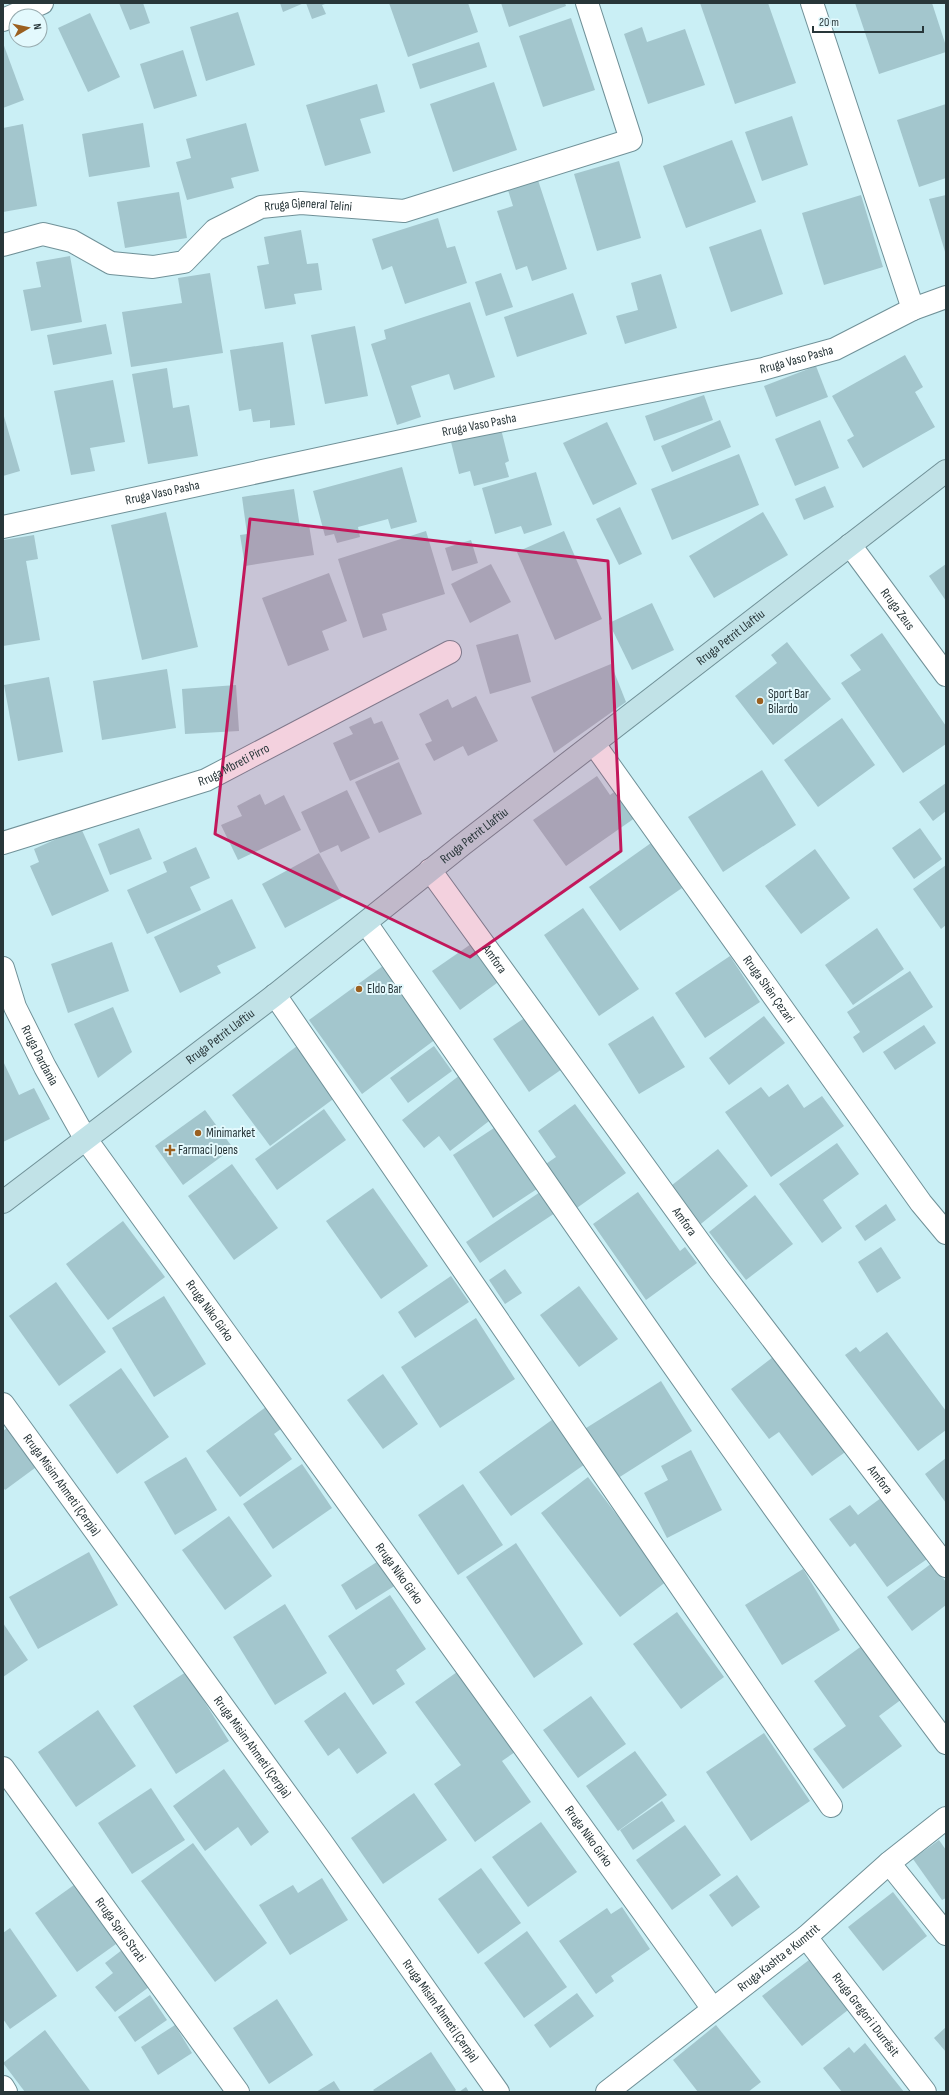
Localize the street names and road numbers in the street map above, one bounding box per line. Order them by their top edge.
street label: Rruga Gjeneral Telini [264,195,353,215]
street label: Rruga Vaso Pasha [758,342,835,377]
street label: Rruga Vaso Pasha [440,410,518,440]
street label: Rruga Vaso Pasha [124,477,201,508]
street label: Rruga Zeus [877,585,918,634]
street label: Rruga Petrit Llaftiu [693,606,768,669]
street label: Rruga Mbreti Pirro [196,740,272,790]
street label: Rruga Petrit Llaftiu [437,804,512,867]
street label: Amfora [478,941,510,977]
street label: Rruga Shën Çezari [739,952,798,1026]
street label: Rruga Petrit Llaftiu [183,1005,258,1068]
street label: Rruga Dardania [17,1023,62,1088]
street label: Amfora [668,1203,700,1239]
street label: Rruga Niko Girko [182,1277,237,1344]
street label: Rruga Misim Ahmeti (Çerpja) [20,1431,104,1539]
street label: Amfora [864,1462,896,1497]
street label: Rruga Niko Girko [372,1540,426,1607]
street label: Rruga Misim Ahmeti (Çerpja) [210,1693,295,1801]
street label: Rruga Niko Girko [561,1803,616,1870]
street label: Rruga Spiro Strati [92,1894,149,1965]
street label: Rruga Kashta e Kumtrit [734,1920,823,1995]
street label: Rruga Misim Ahmeti (Çerpja) [399,1956,482,2065]
street label: Rruga Gregori i Durrësit [828,1970,903,2060]

